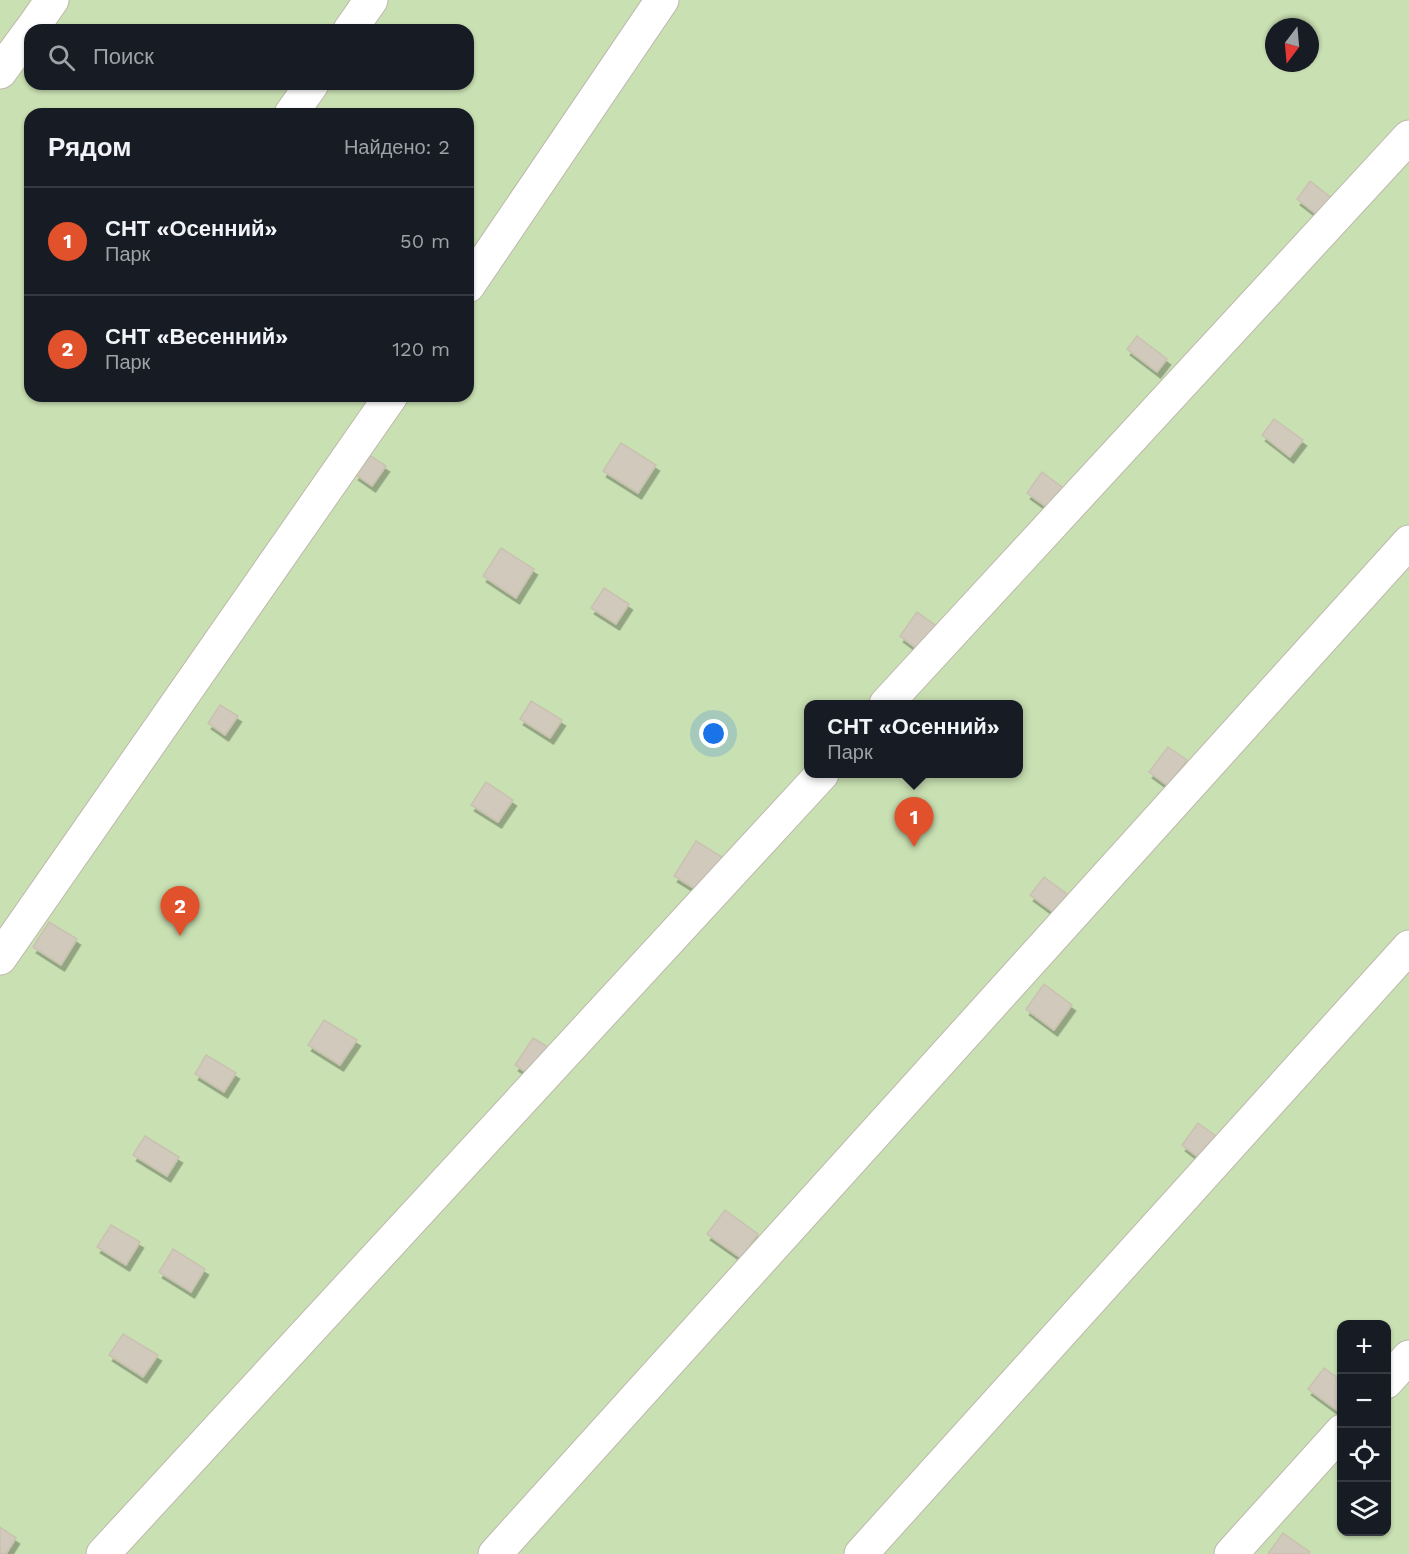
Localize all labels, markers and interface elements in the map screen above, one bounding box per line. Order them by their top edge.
north arrow [1265,18,1319,72]
search box [24,24,474,90]
icon: search [45,41,78,74]
text: Поиск [93,44,154,69]
text: Рядом [48,132,131,162]
text: Найдено: 2 [344,135,450,159]
text: СНТ «Осенний» [105,216,277,241]
text: 1 [63,229,72,253]
text: 50 m [400,229,450,253]
text: Парк [105,242,150,266]
text: СНТ «Весенний» [105,324,288,349]
text: 2 [62,337,73,361]
text: 120 m [392,337,450,361]
text: Парк [105,350,150,374]
popup [804,700,1023,778]
text: СНТ «Осенний» [827,714,1000,739]
your location [699,719,728,748]
text: Парк [827,740,873,764]
pin: 1 [894,798,934,847]
pin: 2 [160,886,200,936]
map controls [1337,1320,1391,1536]
button: + [1337,1320,1391,1374]
button: − [1337,1374,1391,1428]
button: locate [1337,1428,1391,1482]
button: layers [1337,1482,1391,1536]

